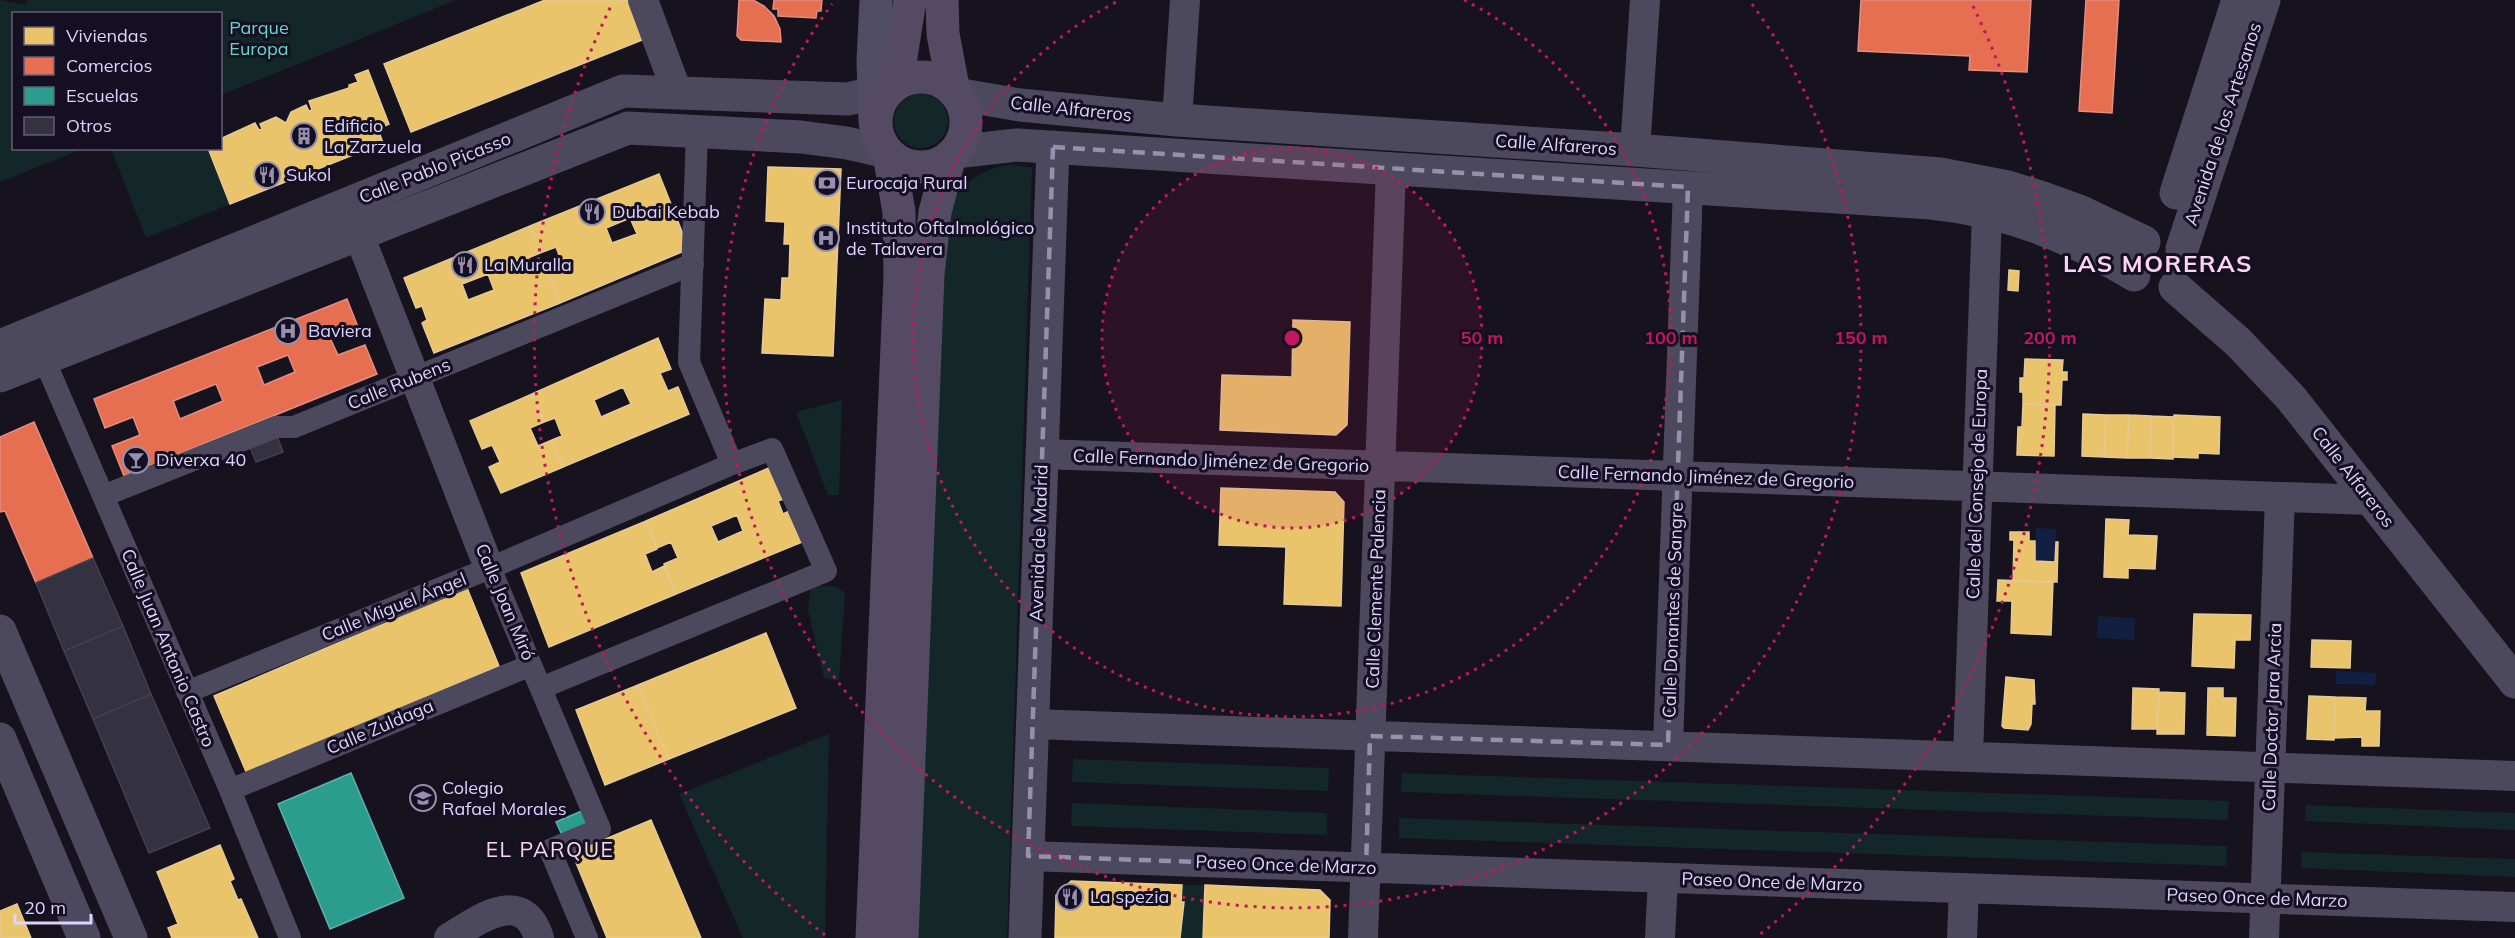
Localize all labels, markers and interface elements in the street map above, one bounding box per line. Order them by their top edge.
legend [12,12,222,150]
park label: Parque Europa [229,16,289,60]
street label: Avenida de los Artesanos [2179,19,2266,228]
text: Viviendas [66,24,148,47]
text: Comercios [66,54,152,77]
text: Escuelas [66,84,139,107]
street label: Calle Alfareros [1009,91,1133,126]
text: Otros [66,114,112,137]
place label: Edificio La Zarzuela [324,114,422,158]
building icon: Edificio La Zarzuela [289,121,319,151]
street label: Calle Pablo Picasso [355,127,514,209]
street label: Calle Alfareros [1494,129,1618,160]
restaurant icon: Sukol [252,160,282,190]
place label: Sukol [286,163,331,186]
bank icon: Eurocaja Rural [812,168,842,198]
place label: Eurocaja Rural [846,171,967,194]
restaurant icon: Dubai Kebab [577,197,607,227]
place label: Dubai Kebab [612,200,720,223]
place label: Instituto Oftalmológico de Talavera [846,216,1034,260]
hospital icon: Instituto Oftalmológico de Talavera [811,223,841,253]
district label: LAS MORERAS [2063,248,2253,278]
restaurant icon: La Muralla [450,250,480,280]
place label: La Muralla [484,253,572,276]
hospital icon: Baviera [273,316,303,346]
place label: Baviera [308,319,372,342]
text: 50 m [1461,326,1503,349]
text: 100 m [1644,326,1698,349]
text: 150 m [1834,326,1888,349]
text: 200 m [2023,326,2077,349]
centre of rings [1282,328,1302,348]
street label: Calle Rubens [344,352,454,415]
street label: Calle del Consejo de Europa [1961,368,1992,600]
street label: Calle Alfareros [2307,422,2400,532]
street label: Calle Fernando Jiménez de Gregorio [1072,444,1370,477]
bar icon: Diverxa 40 [121,445,151,475]
place label: Diverxa 40 [156,448,246,471]
street label: Calle Fernando Jiménez de Gregorio [1557,460,1855,493]
street label: Avenida de Madrid [1024,464,1053,622]
street label: Calle Clemente Palencia [1361,489,1390,689]
street label: Calle Donantes de Sangre [1657,502,1688,718]
street label: Calle Joan Miró [471,540,540,664]
street label: Calle Juan Antonio Castro [116,545,221,750]
street label: Calle Miguel Ángel [318,567,470,646]
street label: Calle Doctor Jara Arcia [2257,622,2286,812]
street label: Calle Zuldaga [323,694,437,759]
place label: Colegio Rafael Morales [442,776,567,820]
school or university icon: Colegio Rafael Morales [408,783,438,813]
district label: EL PARQUE [486,836,614,862]
street label: Paseo Once de Marzo [1195,850,1377,879]
street label: Paseo Once de Marzo [1681,867,1863,896]
restaurant icon: La spezia [1055,882,1085,912]
street label: Paseo Once de Marzo [2166,883,2348,912]
place label: La spezia [1090,885,1169,908]
scale bar [15,887,92,925]
text: 20 m [24,896,66,919]

